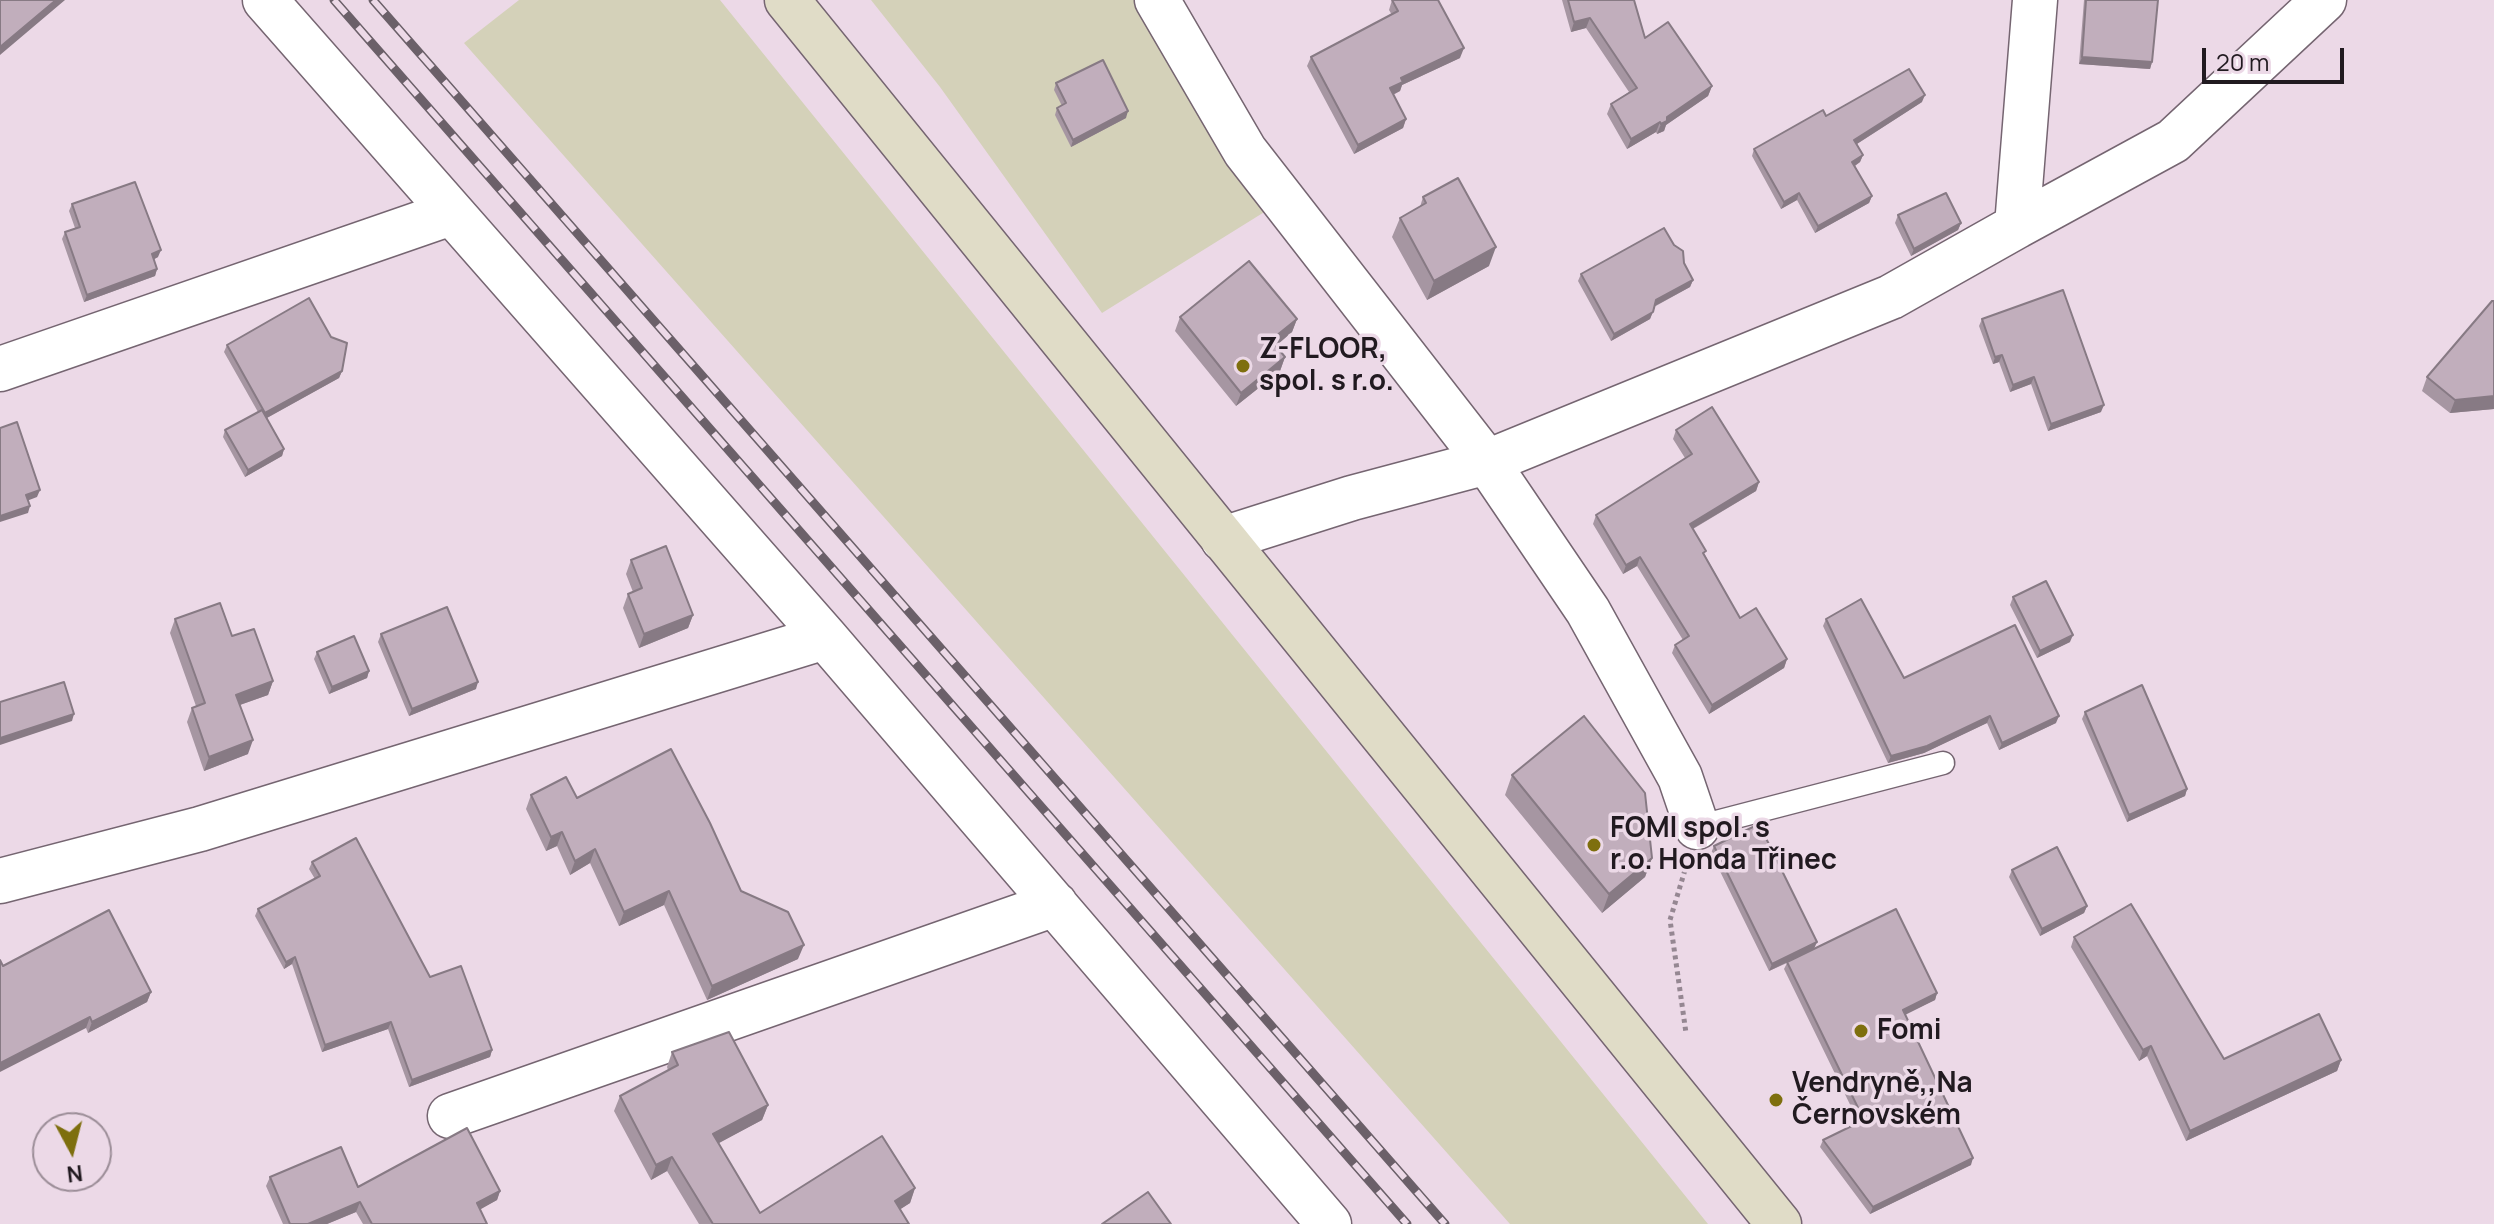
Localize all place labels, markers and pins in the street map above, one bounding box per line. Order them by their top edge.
place label: Z-FLOOR, spol. s r.o. [1259,333,1394,399]
marker: Z-FLOOR, spol. s r.o. [1234,357,1252,375]
place label: FOMI spol. s r.o. Honda Třinec [1610,812,1837,878]
marker: FOMI spol. s r.o. Honda Třinec [1585,836,1603,854]
place label: Fomi [1877,1014,1942,1048]
marker: Fomi [1852,1022,1870,1040]
place label: Vendryně,,Na Černovském [1792,1067,1973,1133]
marker: Vendryně,,Na Černovském [1767,1091,1785,1109]

